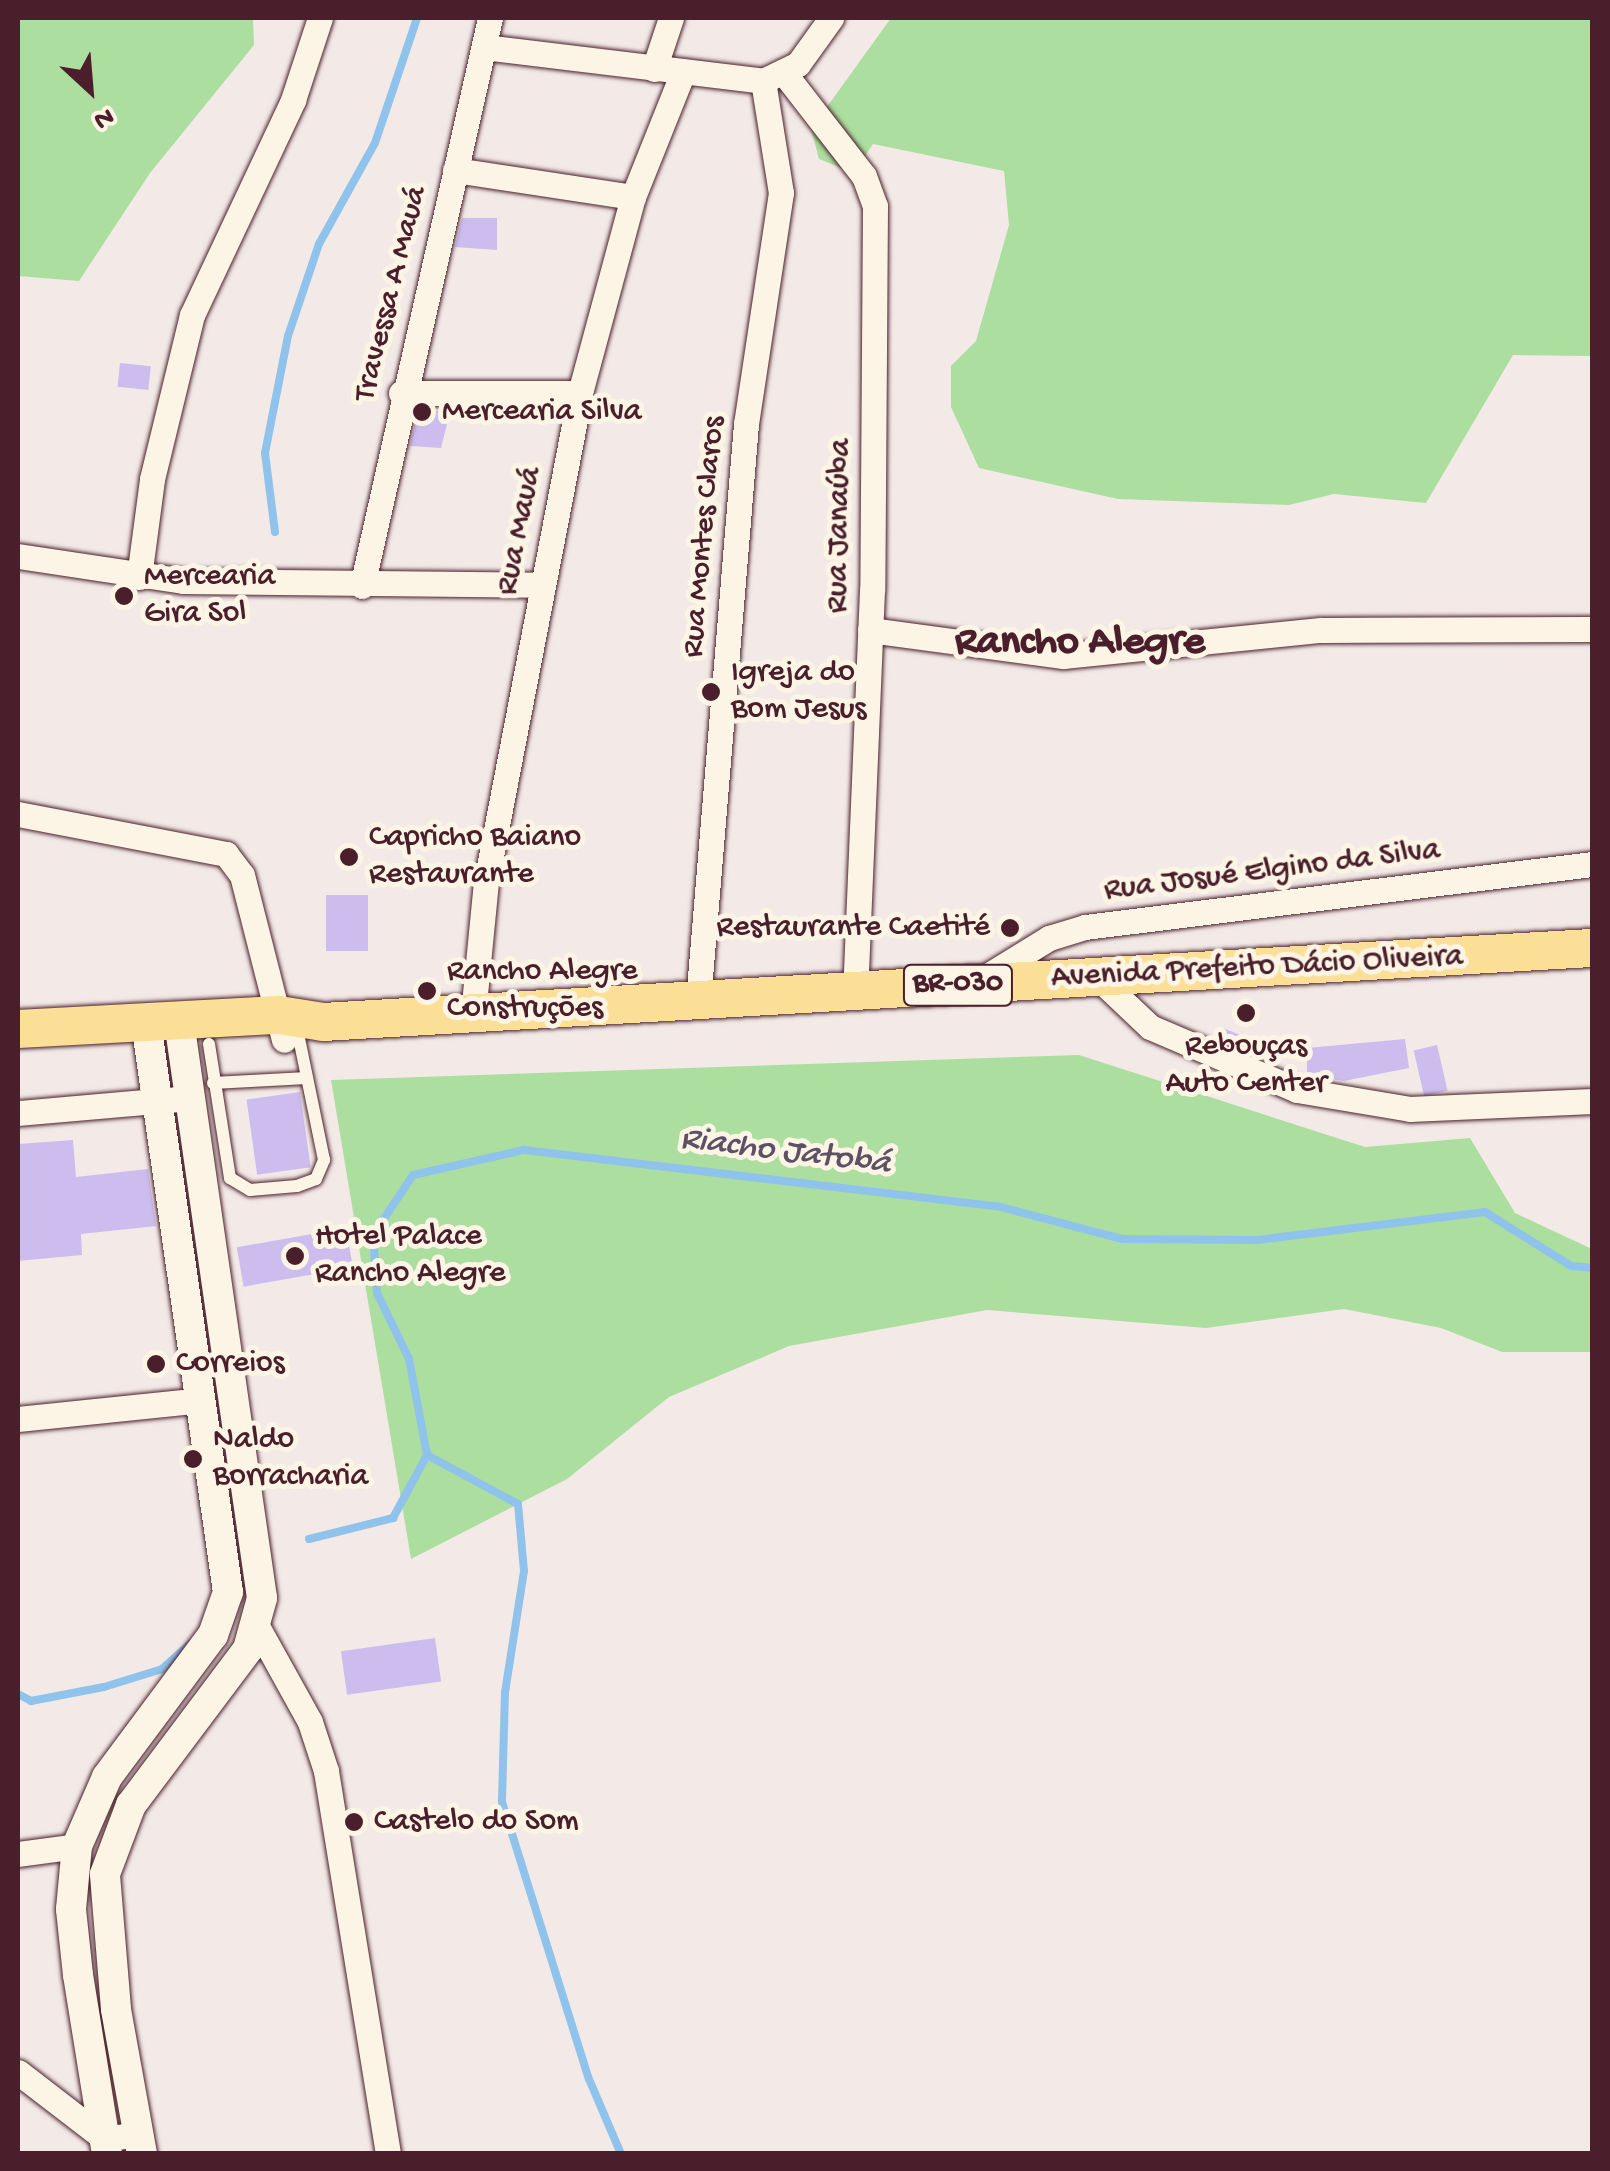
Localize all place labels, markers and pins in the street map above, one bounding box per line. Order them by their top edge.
place label: Mercearia Silva [442,393,642,431]
marker: Mercearia Silva [411,401,433,423]
place label: Mercearia Gira Sol [144,559,275,634]
marker: Mercearia Gira Sol [113,585,135,607]
place label: Igreja do Bom Jesus [731,655,866,730]
marker: Igreja do Bom Jesus [700,681,722,703]
place label: Capricho Baiano Restaurante [369,820,581,895]
marker: Capricho Baiano Restaurante [338,846,360,868]
place label: Restaurante Caetité [716,909,990,947]
marker: Restaurante Caetité [999,917,1021,939]
place label: Rancho Alegre Construções [447,954,637,1029]
marker: Rancho Alegre Construções [416,980,438,1002]
marker: Rebouças Auto Center [1235,1002,1257,1024]
place label: Rebouças Auto Center [1165,1029,1327,1104]
place label: Hotel Palace Rancho Alegre [315,1219,505,1294]
marker: Hotel Palace Rancho Alegre [284,1245,306,1267]
place label: Correios [176,1345,284,1383]
marker: Correios [145,1353,167,1375]
place label: Naldo Borracharia [213,1422,368,1497]
marker: Naldo Borracharia [182,1448,204,1470]
place label: Castelo do Som [374,1803,579,1841]
marker: Castelo do Som [343,1811,365,1833]

